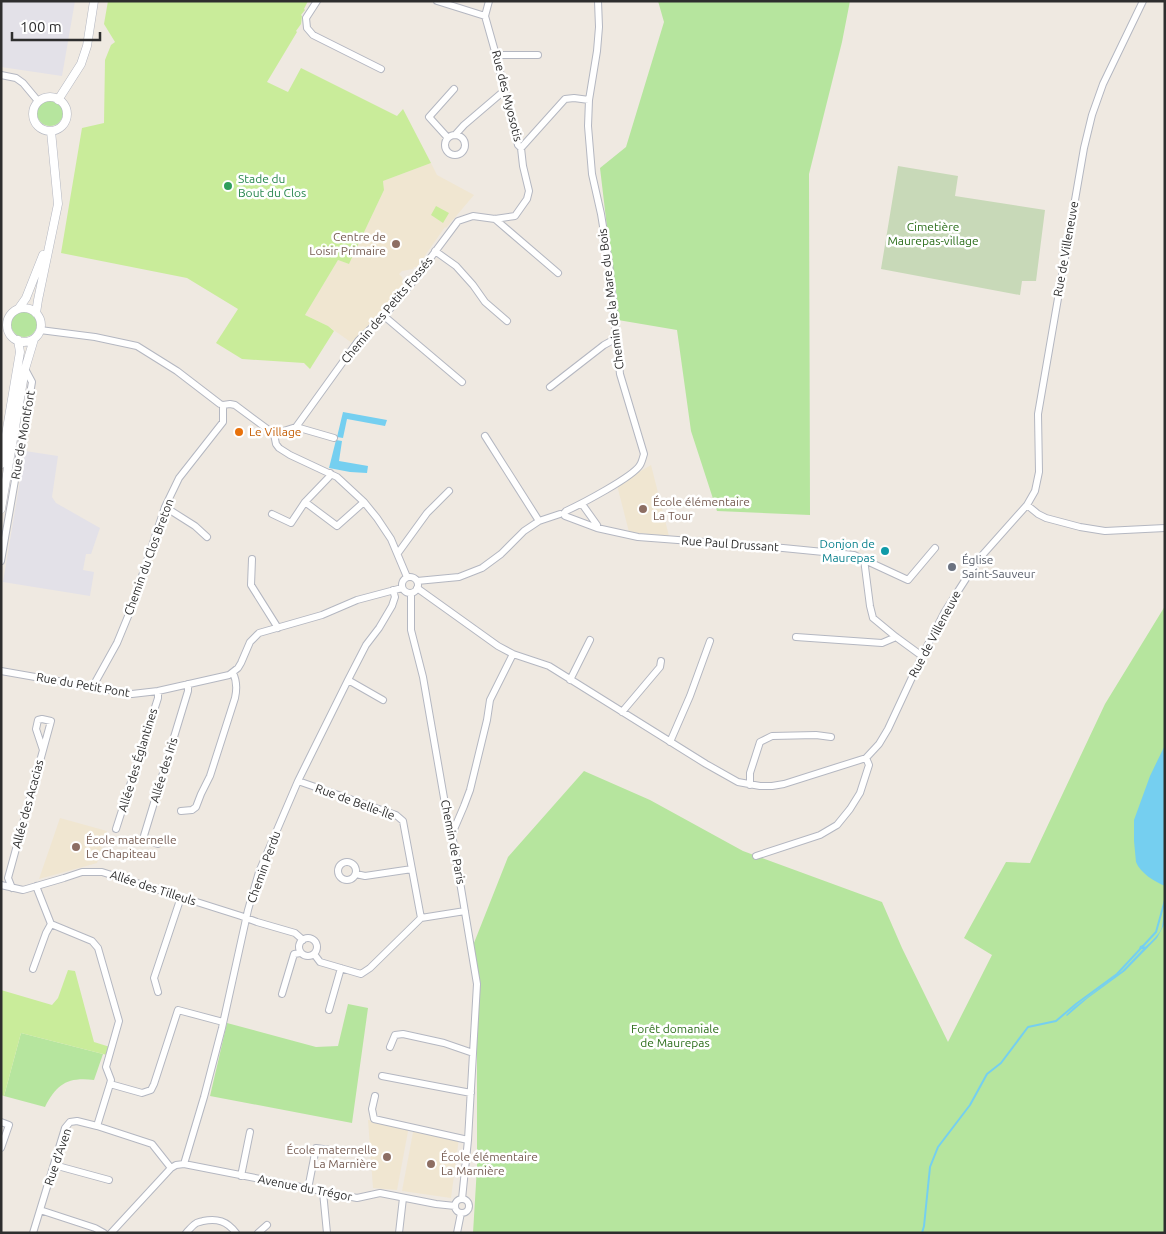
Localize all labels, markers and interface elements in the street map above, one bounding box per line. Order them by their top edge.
scale bar [12,10,100,42]
text: 100 m [20,18,62,35]
street label: Rue des Myosotis [490,49,525,143]
place label: Stade du Bout du Clos [238,172,306,199]
marker: Stade du Bout du Clos [222,180,234,192]
street label: Rue de Villeneuve [1051,200,1080,298]
park label: Cimetière Maurepas-village [887,220,979,247]
street label: Chemin de la Mare du Bois [595,228,626,370]
place label: Centre de Loisir Primaire [309,230,386,257]
marker: Centre de Loisir Primaire [390,238,402,250]
street label: Chemin des Petits Fossés [338,254,435,365]
street label: Rue de Montfort [8,389,37,480]
place label: Le Village [249,425,301,438]
marker: Le Village [233,426,245,438]
place label: École élémentaire La Tour [653,495,750,522]
street label: Chemin du Clos Breton [121,497,176,617]
marker: École élémentaire La Tour [637,503,649,515]
street label: Rue Paul Drussant [681,534,779,553]
place label: Donjon de Maurepas [819,537,875,564]
marker: Donjon de Maurepas [879,545,891,557]
place label: Église Saint-Sauveur [962,553,1036,580]
marker: Église Saint-Sauveur [946,561,958,573]
street label: Rue de Villeneuve [906,588,963,680]
street label: Rue du Petit Pont [35,670,131,699]
street label: Allée des Églantines [116,706,159,813]
street label: Allée des Iris [147,736,180,804]
street label: Allée des Acacias [9,758,46,850]
street label: Rue de Belle-Île [314,781,397,822]
street label: Chemin de Paris [439,798,468,885]
street label: Chemin Perdu [244,829,283,905]
place label: École maternelle Le Chapiteau [86,833,177,860]
marker: École maternelle Le Chapiteau [70,841,82,853]
street label: Allée des Tilleuls [109,867,198,908]
park label: Forêt domaniale de Maurepas [631,1022,719,1049]
street label: Rue d'Aven [42,1126,73,1187]
place label: École maternelle La Marnière [286,1143,377,1170]
place label: École élémentaire La Marnière [441,1150,538,1177]
marker: École maternelle La Marnière [381,1151,393,1163]
marker: École élémentaire La Marnière [425,1158,437,1170]
street label: Avenue du Trégor [257,1172,354,1203]

